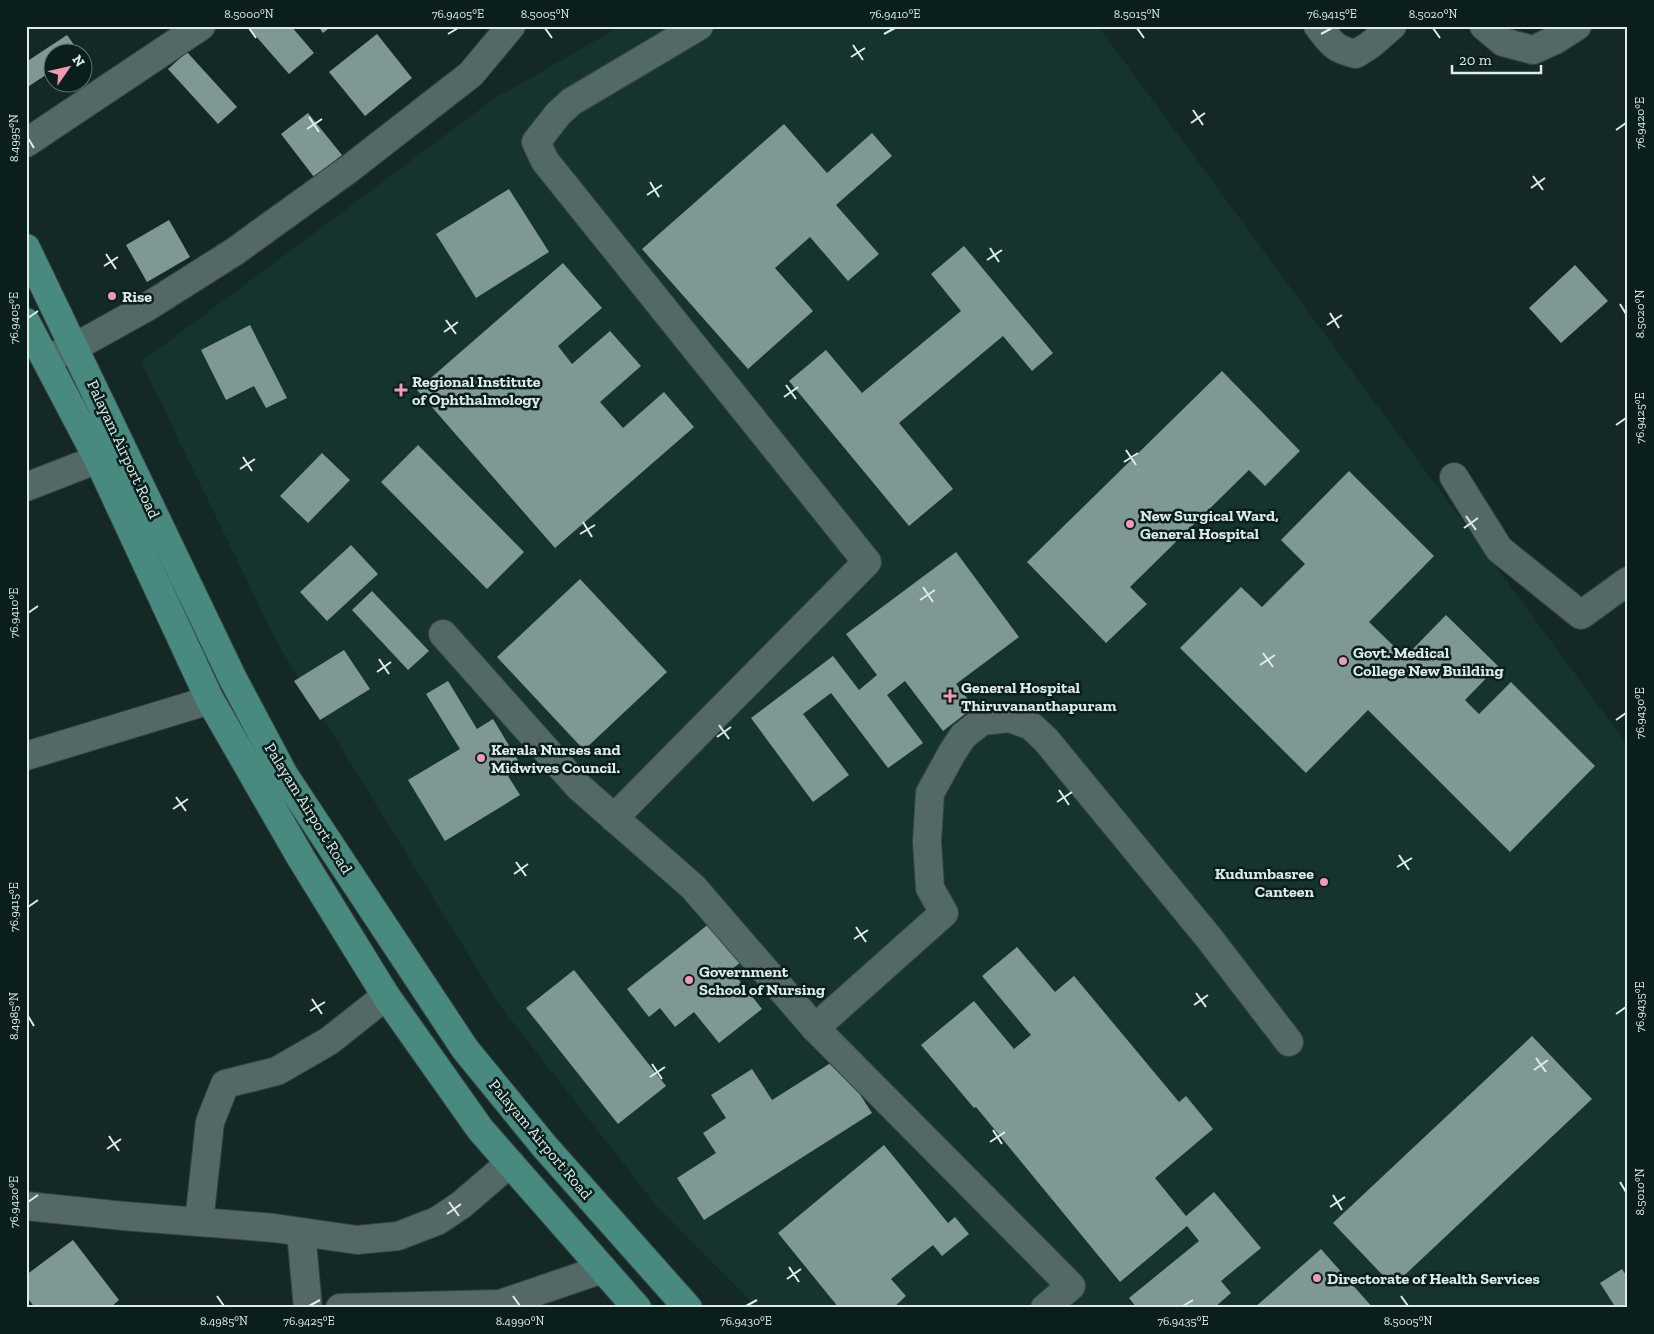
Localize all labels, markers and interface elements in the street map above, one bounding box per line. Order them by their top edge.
text: 8.5000°N [224,7,274,21]
text: 76.9405°E [432,7,484,21]
text: 8.5005°N [521,7,569,21]
text: 76.9410°E [870,7,920,21]
text: 8.5015°N [1114,7,1160,21]
text: 76.9415°E [1307,7,1357,21]
text: 8.5020°N [1409,7,1457,21]
north arrow [42,42,92,92]
scale bar [1452,42,1540,74]
text: 20 m [1459,51,1492,69]
text: N [68,52,89,70]
text: 76.9420°E [1633,97,1647,149]
text: 8.4995°N [7,114,21,162]
place label: Rise [122,287,152,306]
marker: Rise [106,290,118,302]
text: 8.5020°N [1633,290,1647,338]
text: 76.9405°E [7,292,21,344]
place label: Regional Institute of Ophthalmology [412,372,541,409]
street label: Palayam Airport Road [83,377,164,522]
marker: Regional Institute of Ophthalmology [394,383,408,397]
text: 76.9425°E [1633,392,1647,444]
place label: New Surgical Ward, General Hospital [1140,506,1279,543]
marker: New Surgical Ward, General Hospital [1124,518,1136,530]
text: 76.9410°E [7,588,21,638]
place label: Govt. Medical College New Building [1353,643,1504,680]
marker: Govt. Medical College New Building [1337,655,1349,667]
place label: General Hospital Thiruvananthapuram [961,678,1117,715]
text: 76.9430°E [1633,687,1647,739]
marker: General Hospital Thiruvananthapuram [943,689,957,703]
street label: Palayam Airport Road [261,739,357,877]
place label: Kerala Nurses and Midwives Council. [491,740,621,777]
marker: Kerala Nurses and Midwives Council. [475,752,487,764]
place label: Kudumbasree Canteen [1215,864,1315,901]
marker: Kudumbasree Canteen [1318,876,1330,888]
text: 76.9415°E [7,882,21,932]
place label: Government School of Nursing [699,962,825,999]
marker: Government School of Nursing [683,974,695,986]
text: 76.9435°E [1633,981,1647,1033]
text: 8.4985°N [7,992,21,1040]
street label: Palayam Airport Road [485,1076,596,1203]
text: 8.5010°N [1633,1168,1647,1216]
text: 76.9420°E [7,1176,21,1228]
place label: Directorate of Health Services [1327,1269,1540,1288]
marker: Directorate of Health Services [1311,1272,1323,1284]
text: 8.4985°N [200,1314,248,1328]
text: 76.9425°E [283,1314,335,1328]
text: 8.4990°N [496,1314,544,1328]
text: 76.9430°E [720,1314,772,1328]
text: 76.9435°E [1157,1314,1209,1328]
text: 8.5005°N [1384,1314,1432,1328]

